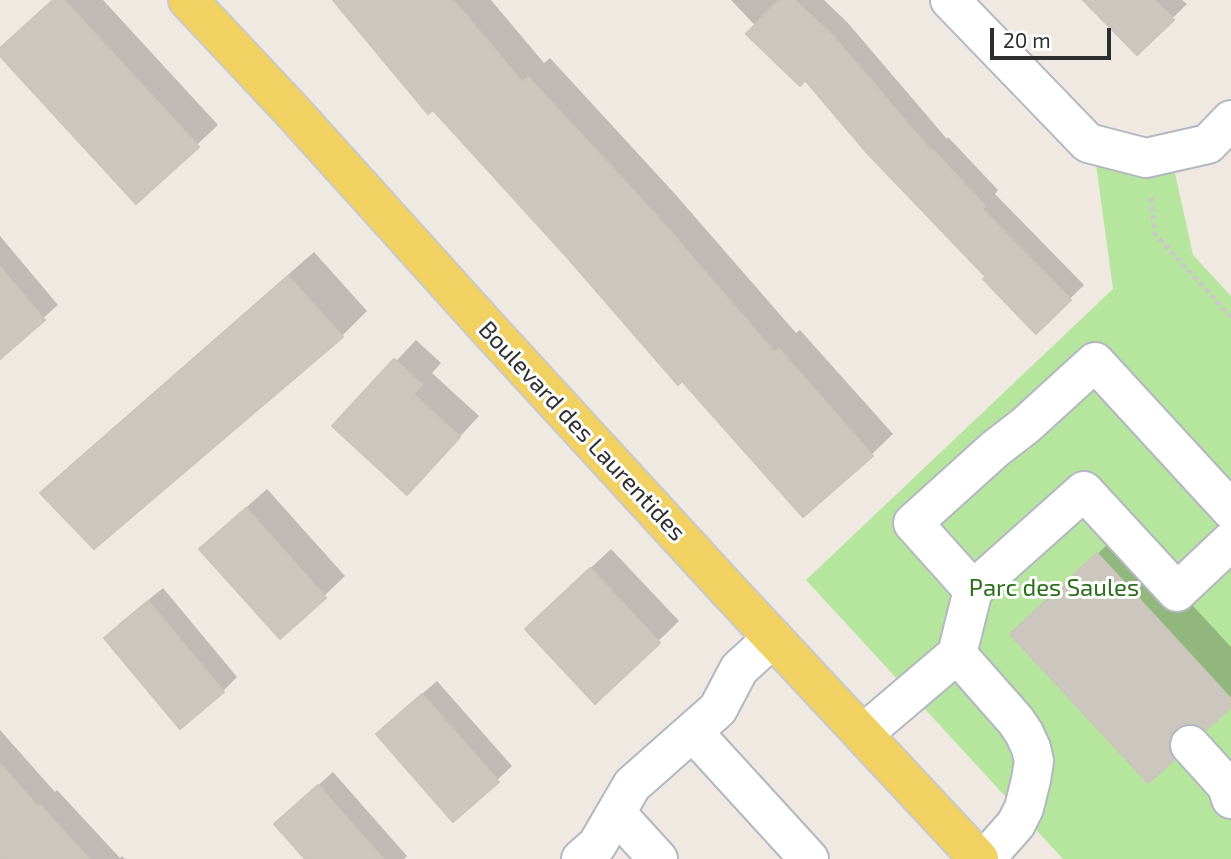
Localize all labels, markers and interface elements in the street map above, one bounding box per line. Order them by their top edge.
scale bar [993,14,1114,58]
text: 20 m [1003,27,1051,52]
street label: Boulevard des Laurentides [473,315,691,547]
park label: Parc des Saules [969,574,1139,602]

